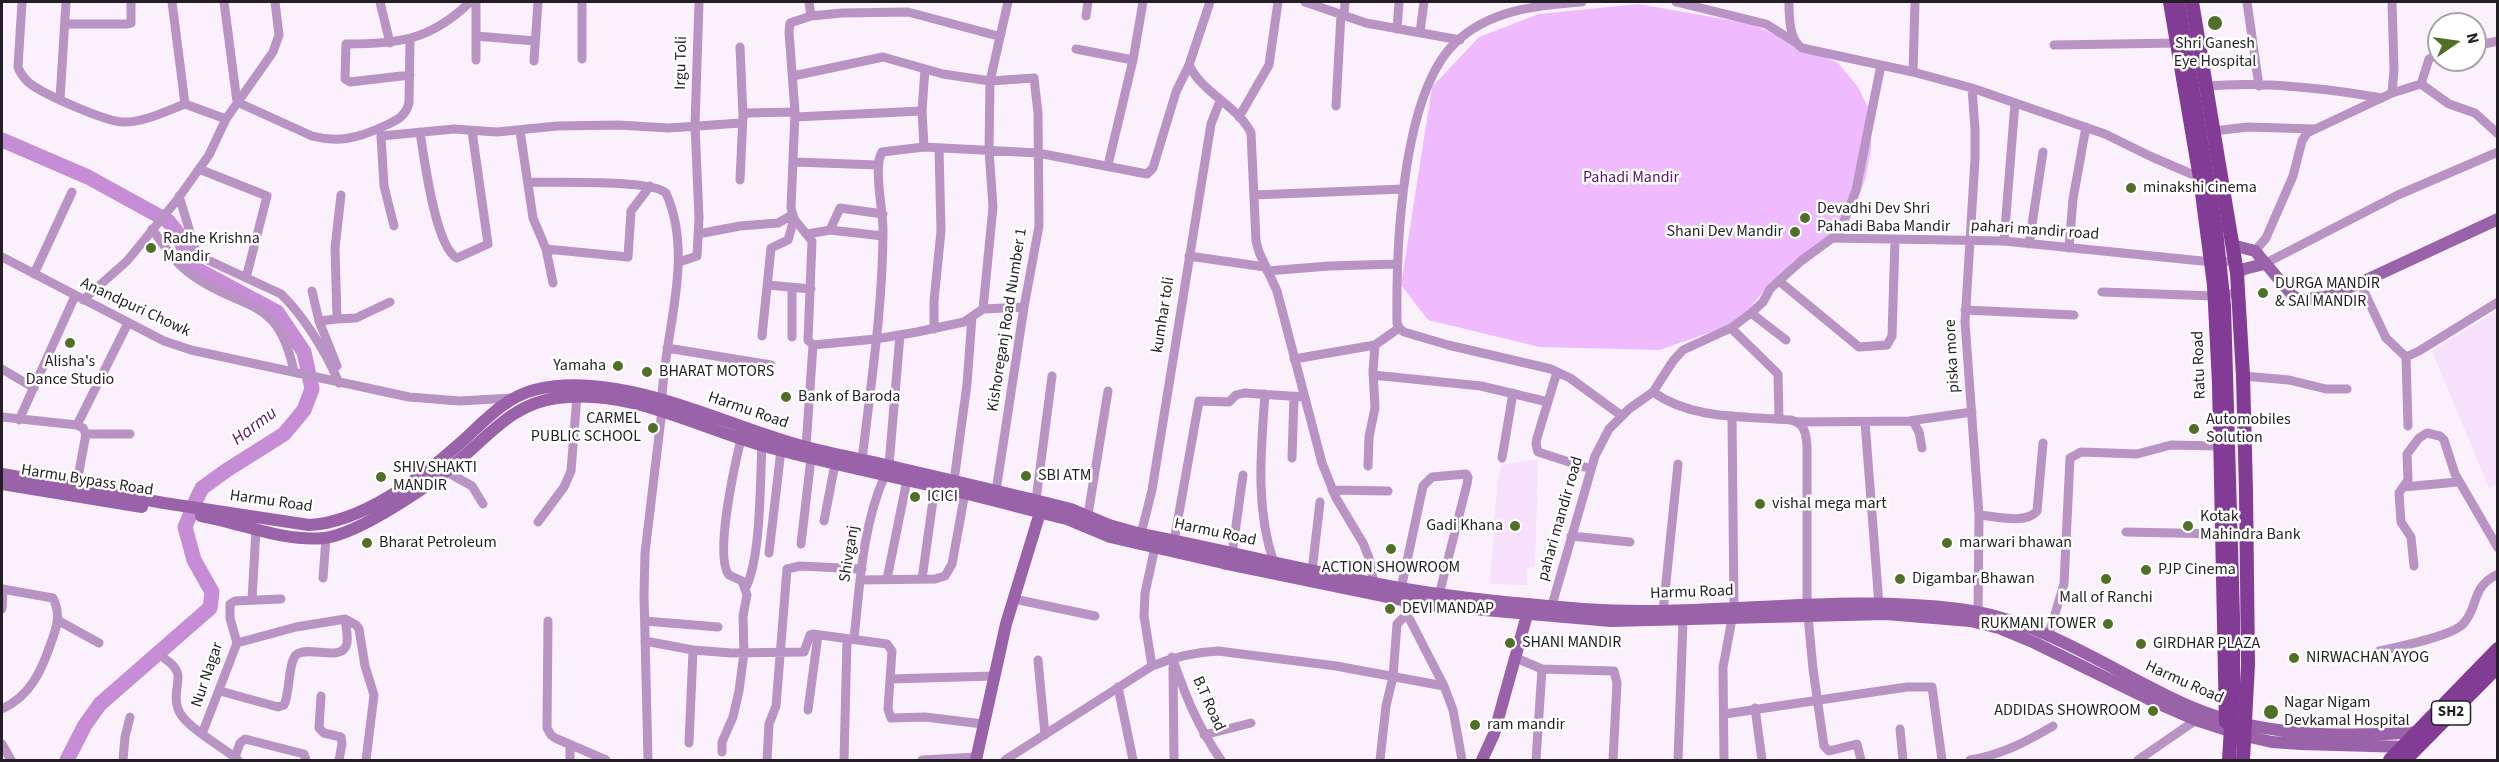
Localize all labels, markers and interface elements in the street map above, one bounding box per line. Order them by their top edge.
north arrow [2427,12,2487,72]
marker: Shri Ganesh Eye Hospital [2206,14,2224,32]
text: N [2461,31,2485,46]
place label: Shri Ganesh Eye Hospital [2174,34,2256,72]
street label: Irgu Toli [672,36,692,90]
park label: Pahadi Mandir [1583,168,1679,188]
place label: minakshi cinema [2143,178,2257,198]
marker: minakshi cinema [2124,181,2138,195]
place label: Devadhi Dev Shri Pahadi Baba Mandir [1817,199,1950,237]
marker: Devadhi Dev Shri Pahadi Baba Mandir [1798,211,1812,225]
street label: pahari mandir road [1970,217,2100,245]
place label: Shani Dev Mandir [1666,222,1783,242]
marker: Shani Dev Mandir [1788,225,1802,239]
street label: Kishoreganj Road Number 1 [984,227,1032,413]
place label: Radhe Krishna Mandir [163,229,260,267]
marker: Radhe Krishna Mandir [144,241,158,255]
street label: Anandpuri Chowk [77,274,193,342]
place label: DURGA MANDIR & SAI MANDIR [2275,274,2380,312]
street label: kumhar toli [1148,275,1180,355]
marker: DURGA MANDIR & SAI MANDIR [2256,286,2270,300]
street label: piska more [1941,319,1965,393]
street label: Ratu Road [2189,330,2211,400]
marker: Alisha's Dance Studio [63,336,77,350]
place label: Alisha's Dance Studio [26,352,114,390]
place label: Yamaha [553,356,606,376]
marker: Yamaha [611,359,625,373]
place label: BHARAT MOTORS [659,362,774,382]
marker: BHARAT MOTORS [640,365,654,379]
place label: Bank of Baroda [798,387,900,407]
street label: Harmu Road [705,388,791,434]
marker: Bank of Baroda [779,390,793,404]
water label: Harmu [228,403,282,451]
place label: CARMEL PUBLIC SCHOOL [531,409,641,447]
place label: Automobiles Solution [2206,410,2291,448]
marker: CARMEL PUBLIC SCHOOL [646,421,660,435]
marker: Automobiles Solution [2187,422,2201,436]
street label: pahari mandir road [1534,455,1588,583]
place label: SHIV SHAKTI MANDIR [393,458,477,496]
street label: Harmu Bypass Road [20,461,154,501]
place label: SBI ATM [1038,466,1091,486]
marker: SBI ATM [1019,469,1033,483]
marker: SHIV SHAKTI MANDIR [374,470,388,484]
street label: Harmu Road [228,487,314,517]
place label: ICICI [927,487,958,507]
marker: ICICI [908,490,922,504]
place label: vishal mega mart [1772,494,1887,514]
marker: vishal mega mart [1753,497,1767,511]
place label: Kotak Mahindra Bank [2200,507,2301,545]
street label: Harmu Road [1172,515,1258,551]
place label: Gadi Khana [1426,516,1503,536]
marker: Gadi Khana [1508,519,1522,533]
marker: Kotak Mahindra Bank [2181,519,2195,533]
street label: Shivganj [836,524,864,584]
place label: Bharat Petroleum [379,533,497,553]
place label: marwari bhawan [1959,533,2072,553]
marker: Bharat Petroleum [360,536,374,550]
marker: marwari bhawan [1940,536,1954,550]
marker: ACTION SHOWROOM [1384,542,1398,556]
place label: ACTION SHOWROOM [1322,558,1460,578]
place label: PJP Cinema [2158,560,2236,580]
marker: PJP Cinema [2139,563,2153,577]
place label: Digambar Bhawan [1912,569,2035,589]
marker: Digambar Bhawan [1893,572,1907,586]
marker: Mall of Ranchi [2099,572,2113,586]
street label: Harmu Road [1650,582,1734,604]
place label: Mall of Ranchi [2059,588,2153,608]
place label: DEVI MANDAP [1402,599,1494,619]
marker: DEVI MANDAP [1383,602,1397,616]
place label: RUKMANI TOWER [1980,614,2096,634]
marker: RUKMANI TOWER [2101,617,2115,631]
place label: SHANI MANDIR [1522,633,1621,653]
place label: GIRDHAR PLAZA [2153,634,2260,654]
marker: SHANI MANDIR [1503,636,1517,650]
marker: GIRDHAR PLAZA [2134,637,2148,651]
street label: Nur Nagar [188,640,228,710]
place label: NIRWACHAN AYOG [2306,648,2429,668]
marker: NIRWACHAN AYOG [2287,651,2301,665]
street label: Harmu Road [2142,657,2226,709]
street label: B.T Road [1187,674,1229,734]
place label: Nagar Nigam Devkamal Hospital [2284,693,2410,731]
place label: ADDIDAS SHOWROOM [1994,701,2141,721]
road number: SH2 [2432,701,2470,725]
marker: Nagar Nigam Devkamal Hospital [2262,703,2280,721]
marker: ADDIDAS SHOWROOM [2146,704,2160,718]
place label: ram mandir [1487,715,1565,735]
marker: ram mandir [1468,718,1482,732]

